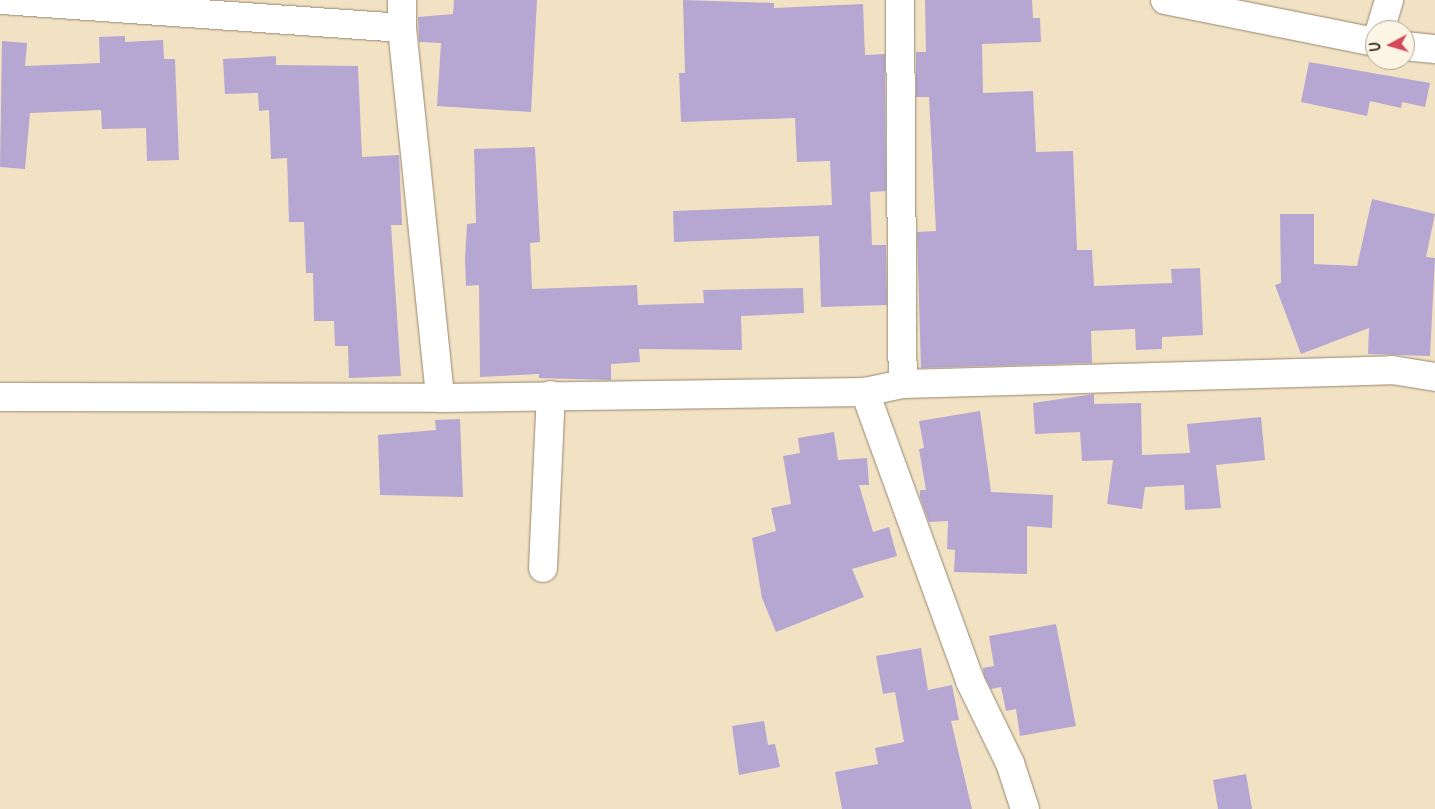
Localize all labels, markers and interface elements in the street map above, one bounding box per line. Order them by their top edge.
north arrow [1365,20,1415,70]
text: U [1367,41,1385,52]

